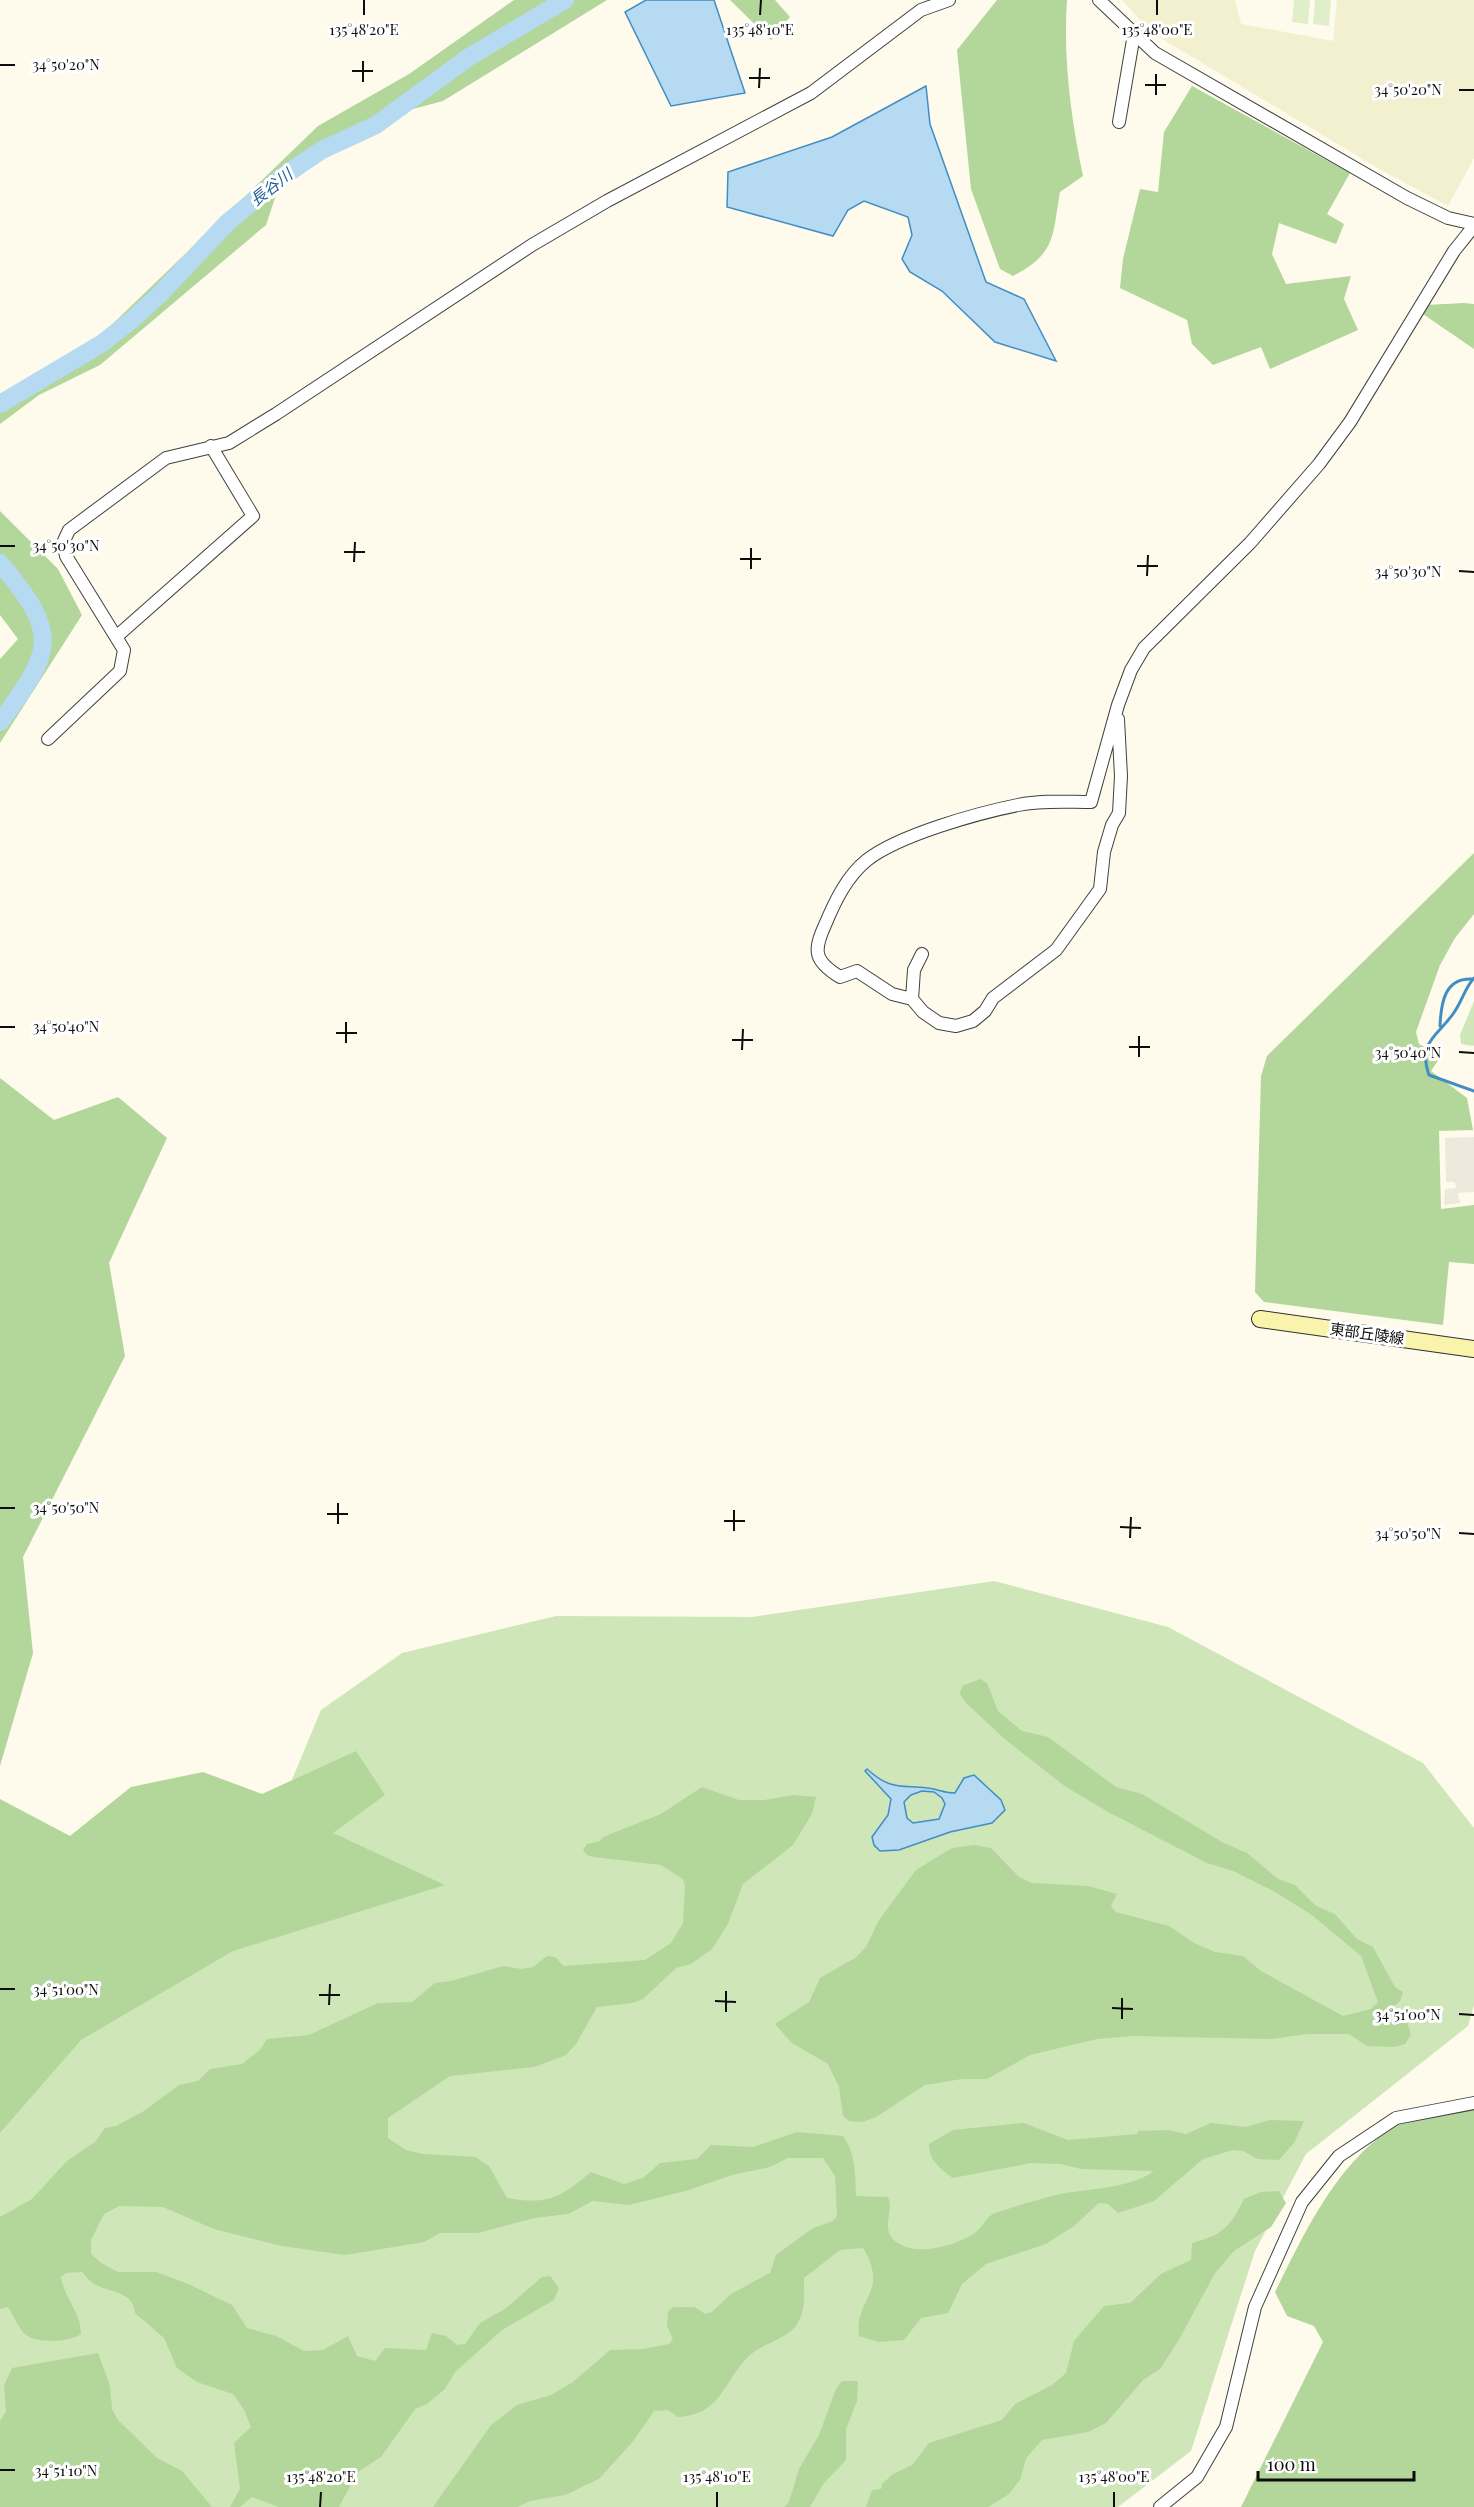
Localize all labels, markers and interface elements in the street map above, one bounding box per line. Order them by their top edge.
text: 135°48'20"E [329,19,399,39]
text: 135°48'10"E [726,19,794,39]
text: 135°48'00"E [1122,19,1192,39]
text: 34°50'20"N [32,54,100,74]
text: 34°50'20"N [1374,79,1442,99]
water label: 長谷川 [245,162,298,210]
text: 34°50'30"N [32,535,100,555]
text: 34°50'30"N [1374,561,1442,581]
text: 34°50'40"N [33,1016,100,1036]
text: 34°50'40"N [1375,1042,1442,1062]
street label: 東部丘陵線 [1329,1318,1406,1348]
text: 34°50'50"N [33,1497,100,1517]
text: 34°50'50"N [1375,1523,1442,1543]
text: 34°51'00"N [33,1979,99,1999]
text: 34°51'00"N [1375,2004,1441,2024]
scale bar [1258,2444,1414,2482]
text: 100 m [1267,2452,1316,2476]
text: 34°51'10"N [35,2460,98,2480]
text: 135°48'20"E [286,2466,356,2486]
text: 135°48'10"E [683,2466,751,2486]
text: 135°48'00"E [1079,2466,1149,2486]

